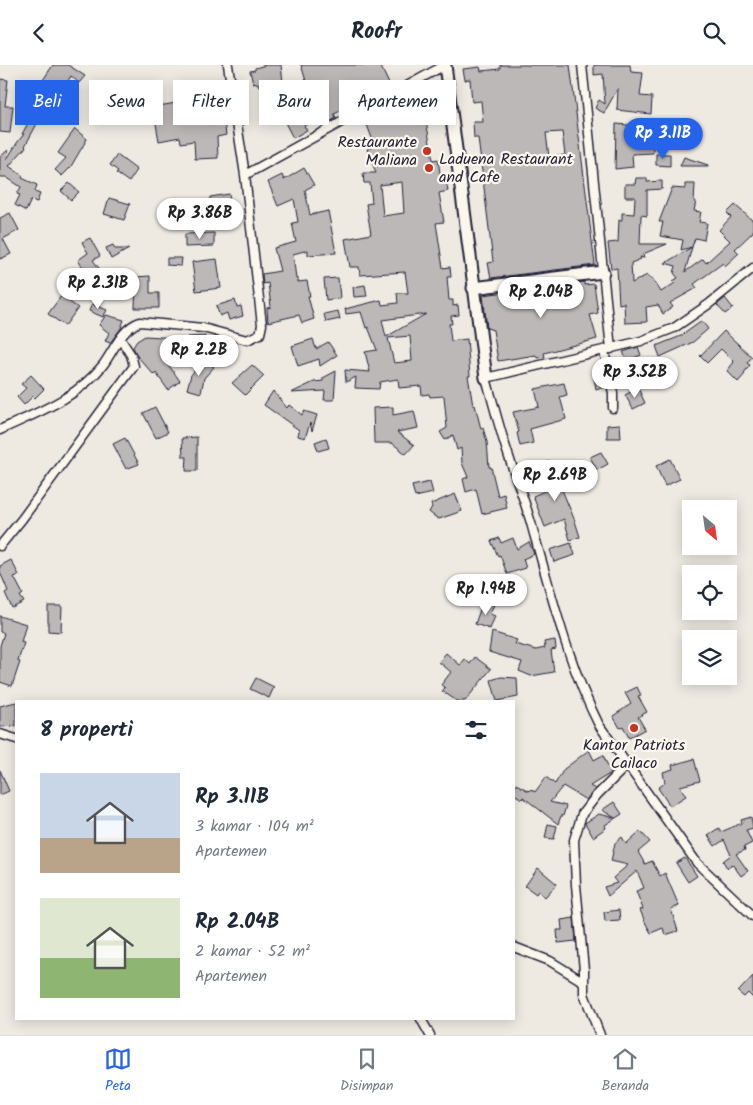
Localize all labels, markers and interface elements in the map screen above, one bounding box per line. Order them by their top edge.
text: Roofr [351,15,402,50]
icon: back [25,19,53,47]
icon: search [700,19,728,47]
chip: Beli [15,80,79,125]
chip: Sewa [89,80,163,125]
chip: Filter [173,80,249,125]
chip: Baru [259,80,329,125]
chip: Apartemen [339,80,456,125]
pin: Rp 3.11B [611,117,715,160]
text: Rp 3.11B [635,121,691,146]
place label: Restaurante Maliana [338,130,417,173]
marker: Restaurante Maliana [421,145,433,157]
place label: Laduena Restaurant and Cafe [439,147,574,190]
marker: Laduena Restaurant and Cafe [423,162,435,174]
pin: Rp 3.86B [148,197,252,240]
text: Rp 3.86B [167,201,233,226]
pin: Rp 2.31B [46,267,150,310]
text: Rp 2.31B [67,271,129,296]
pin: Rp 2.04B [489,277,593,319]
text: Rp 2.04B [509,280,573,305]
pin: Rp 2.2B [153,335,245,377]
text: Rp 2.2B [171,338,227,363]
pin: Rp 3.52B [583,357,687,399]
text: Rp 3.52B [603,360,667,385]
pin: Rp 2.69B [503,459,607,502]
text: Rp 2.69B [523,463,587,488]
north arrow [682,500,738,555]
map controls [682,500,737,685]
button: locate [682,565,737,620]
pin: Rp 1.94B [434,573,538,616]
text: Rp 1.94B [456,577,516,602]
button: layers [682,630,737,685]
text: 8 properti [40,714,133,747]
icon: filters [462,716,490,744]
marker: Kantor Patriots Cailaco [628,722,640,734]
place label: Kantor Patriots Cailaco [583,733,685,776]
text: Rp 3.11B [195,781,269,814]
icon: home [80,793,140,853]
text: 3 kamar · 104 m² [195,814,314,839]
text: Apartemen [195,839,267,864]
text: Rp 2.04B [195,906,280,939]
icon: home [80,918,140,978]
text: 2 kamar · 52 m² [195,939,310,964]
text: Apartemen [195,964,267,989]
tab: Peta [104,1045,132,1097]
tab: Disimpan [340,1045,394,1097]
tab: Beranda [602,1045,649,1097]

